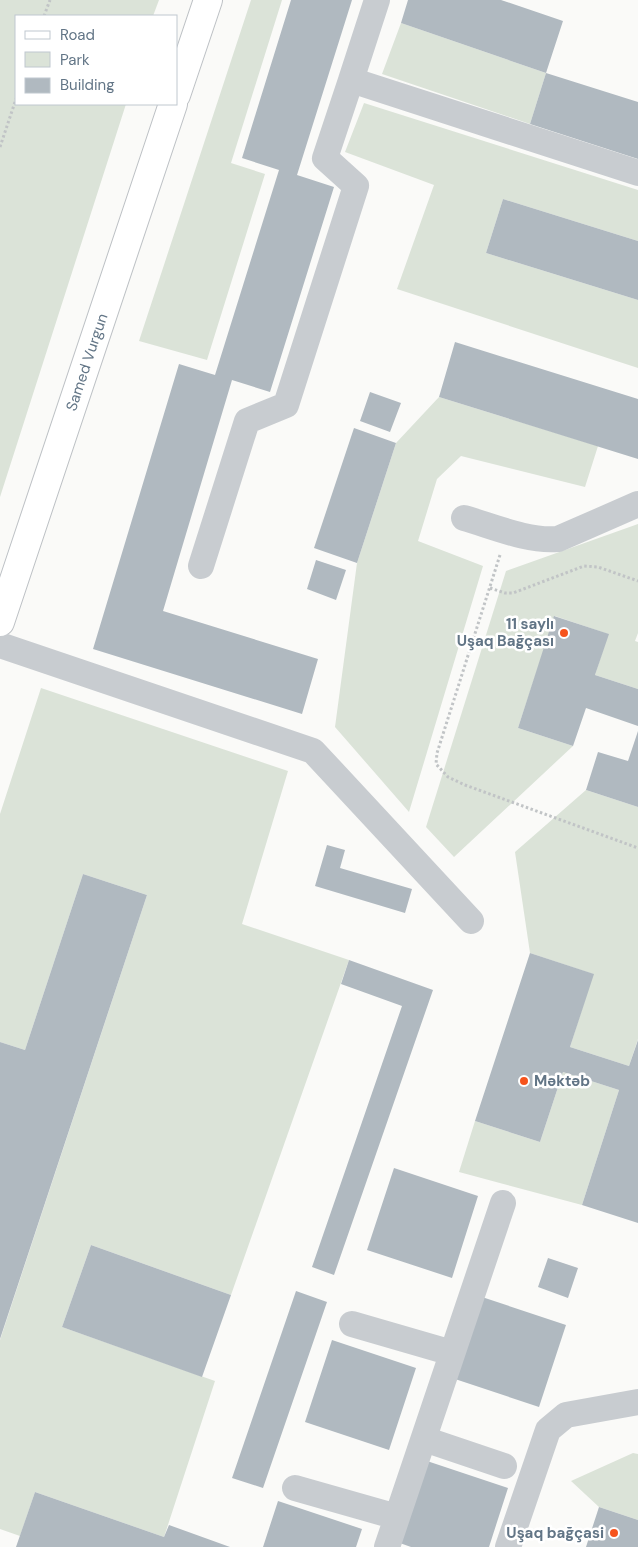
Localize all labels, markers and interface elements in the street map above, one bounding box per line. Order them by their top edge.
legend [15,15,178,105]
text: Road [60,25,95,45]
text: Park [60,50,90,70]
text: Building [60,75,115,95]
street label: Samed Vurgun [61,311,112,413]
place label: 11 saylı Uşaq Bağçası [457,614,554,651]
marker: 11 saylı Uşaq Bağçası [558,627,570,639]
place label: Məktəb [534,1071,590,1091]
marker: Məktəb [518,1075,530,1087]
place label: Uşaq bağçasi [506,1523,604,1543]
marker: Uşaq bağçasi [608,1527,620,1539]

